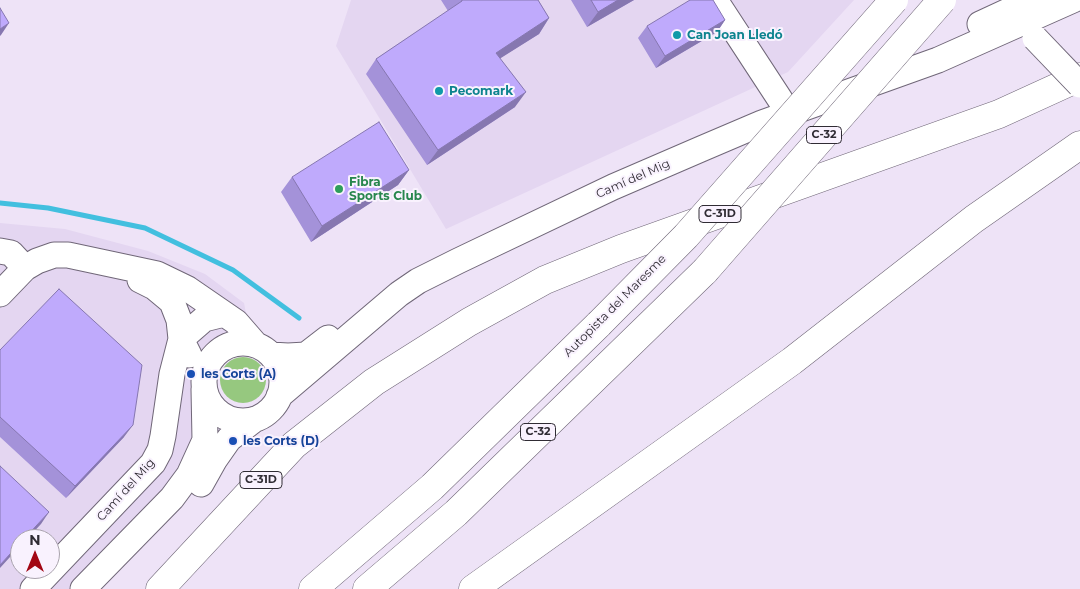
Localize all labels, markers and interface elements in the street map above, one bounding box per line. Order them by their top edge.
place label: Can Joan Lledó [687,28,783,42]
marker: Can Joan Lledó [671,29,683,41]
place label: Pecomark [449,84,513,98]
marker: Pecomark [433,85,445,97]
road number: C-32 [806,126,842,144]
street label: Camí del Mig [594,156,672,202]
place label: Fibra Sports Club [349,175,422,203]
marker: Fibra Sports Club [333,183,345,195]
road number: C-31D [699,205,741,222]
street label: Autopista del Maresme [561,252,669,360]
place label: les Corts (A) [201,367,276,381]
marker: les Corts (A) [185,368,197,380]
road number: C-32 [520,424,556,441]
place label: les Corts (D) [243,434,319,448]
marker: les Corts (D) [227,435,239,447]
street label: Camí del Mig [94,456,158,524]
road number: C-31D [240,472,282,488]
north arrow [10,529,60,579]
text: N [29,531,41,549]

